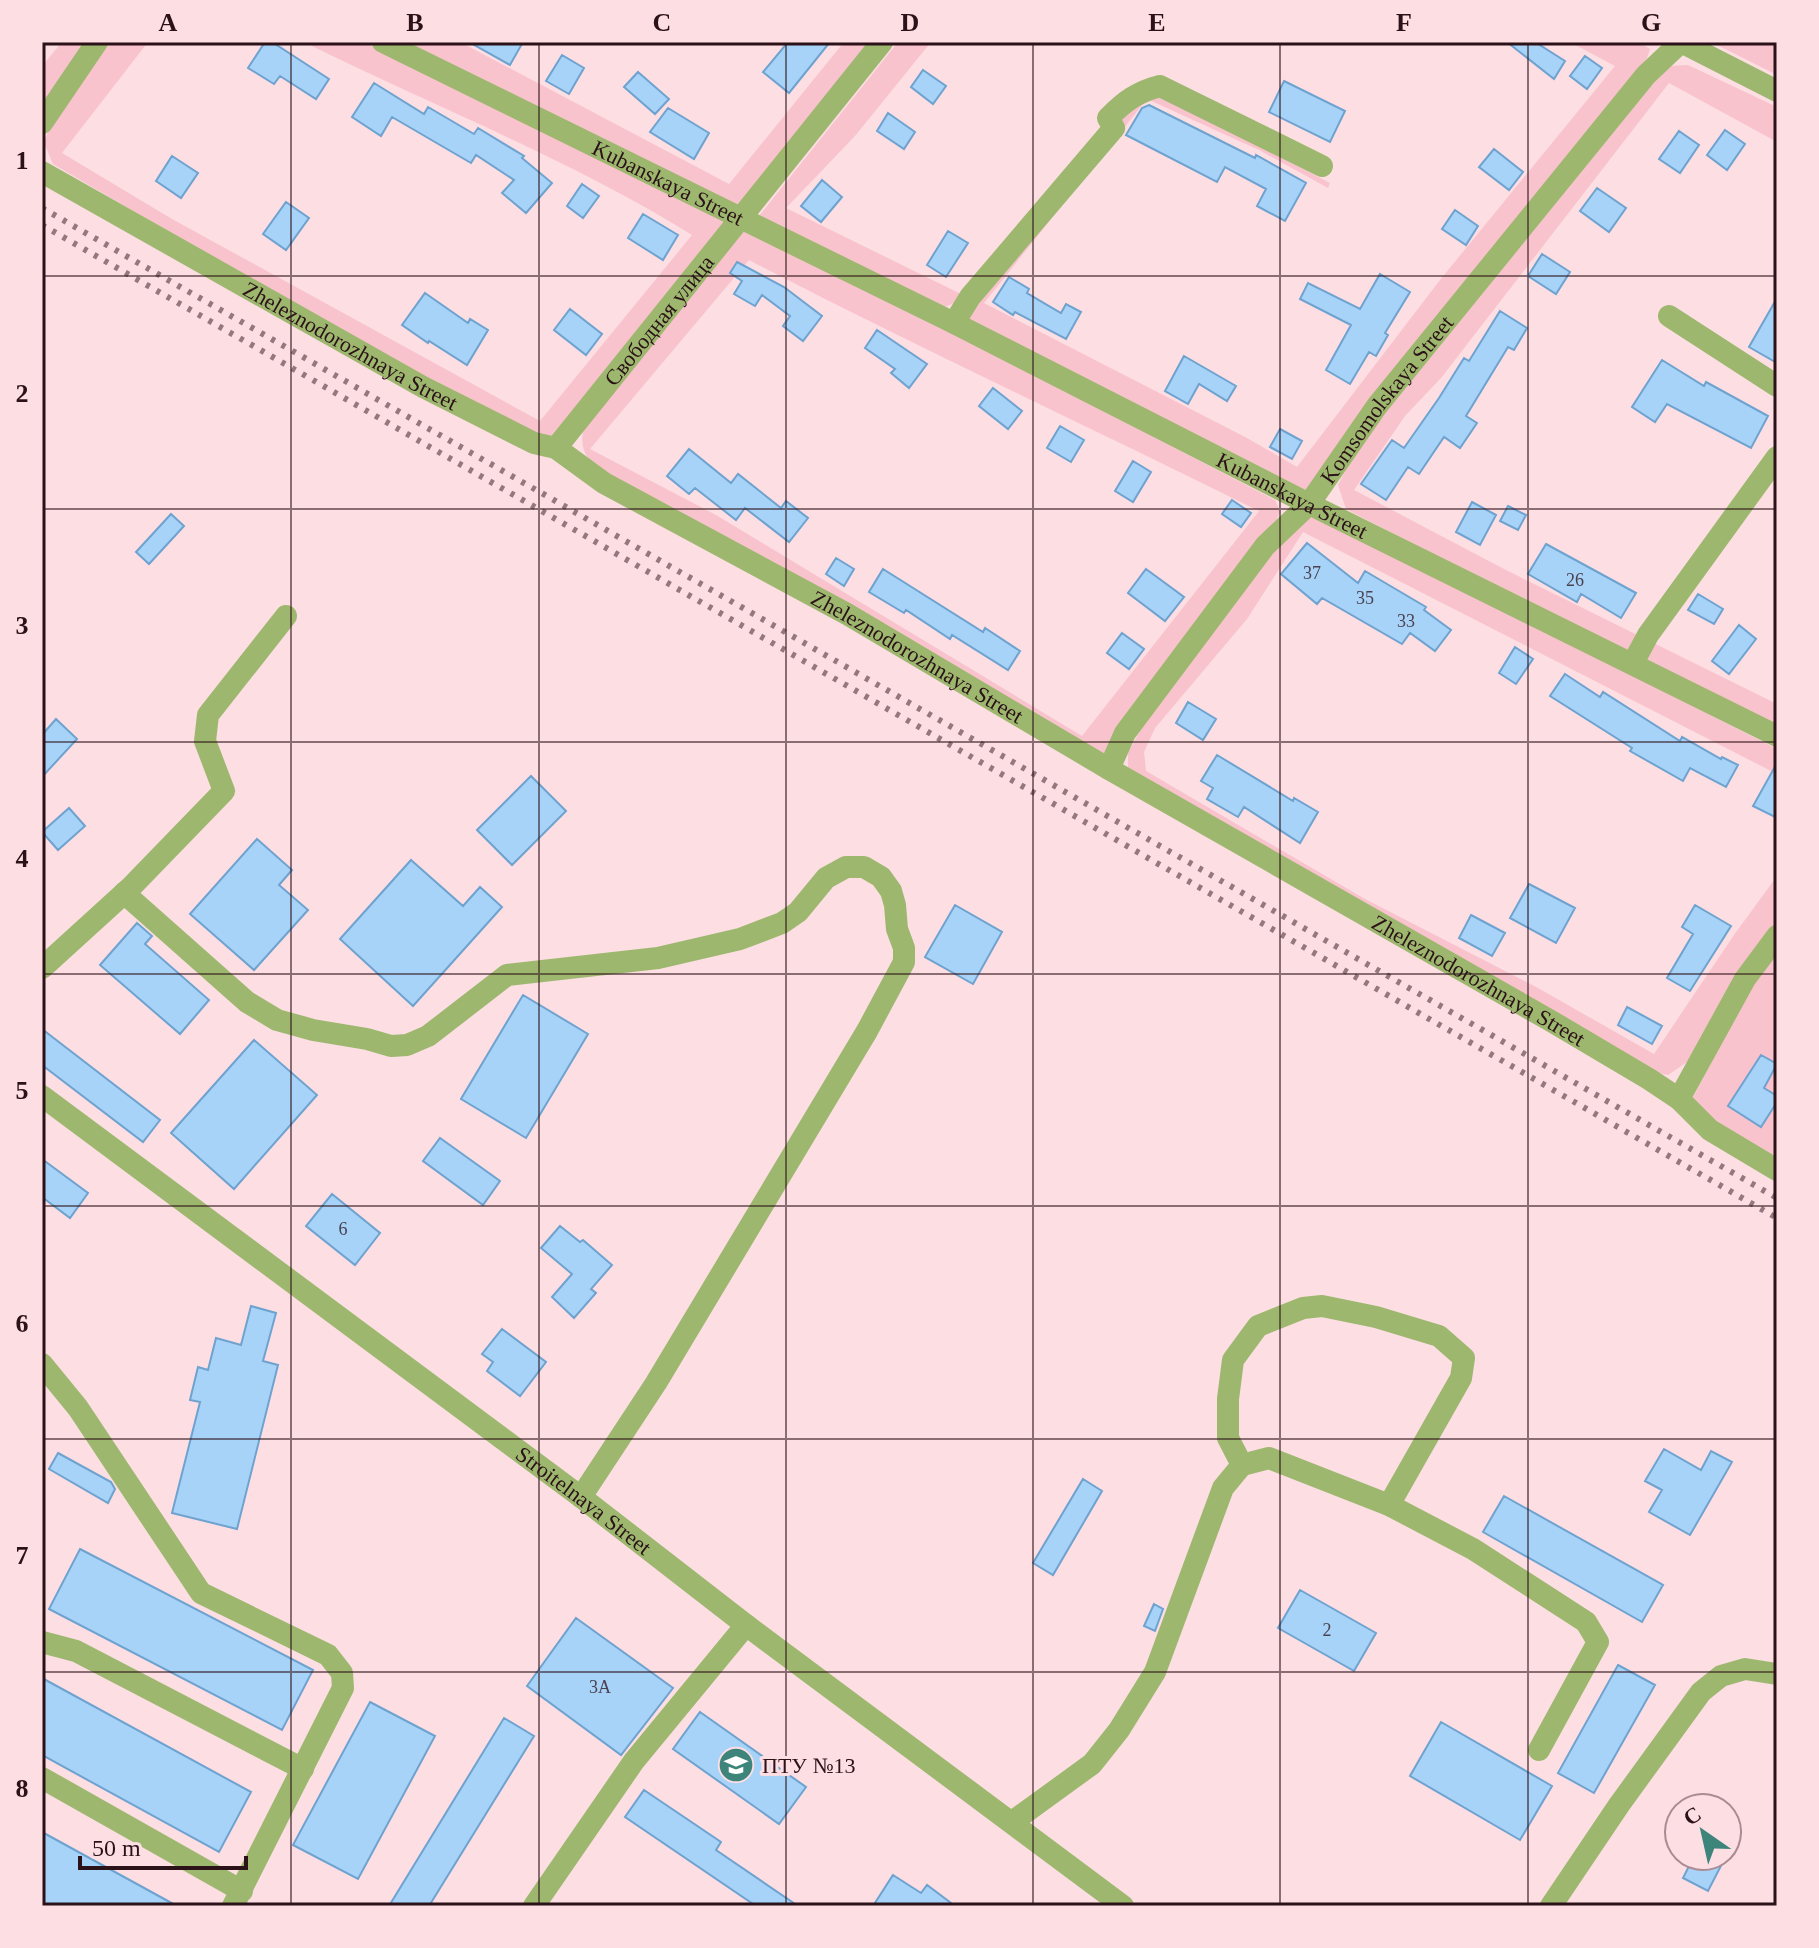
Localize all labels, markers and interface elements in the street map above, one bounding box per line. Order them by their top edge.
text: A [159,8,178,37]
text: B [406,8,424,37]
text: C [653,8,671,37]
text: D [901,8,919,37]
text: E [1148,8,1166,37]
text: F [1396,8,1412,37]
text: G [1641,8,1661,37]
street label: Kubanskaya Street [588,135,748,231]
text: 1 [16,146,29,175]
street label: Свободная улица [599,250,719,391]
street label: Zheleznodorozhnaya Street [239,276,462,415]
street label: Komsomolskaya Street [1315,311,1459,489]
text: 2 [16,379,29,408]
street label: Kubanskaya Street [1213,447,1372,544]
house number: 37 [1303,563,1321,583]
house number: 26 [1566,570,1584,590]
street label: Zheleznodorozhnaya Street [807,585,1028,728]
house number: 35 [1356,588,1374,608]
text: 3 [16,611,29,640]
house number: 33 [1397,611,1415,631]
text: 4 [16,844,29,873]
street label: Zheleznodorozhnaya Street [1368,910,1590,1051]
text: 5 [16,1076,29,1105]
house number: 6 [339,1219,348,1239]
text: 6 [16,1309,29,1338]
street label: Stroitelnaya Street [511,1441,656,1560]
text: 7 [16,1541,29,1570]
house number: 2 [1323,1620,1332,1640]
house number: 3А [589,1677,611,1697]
school or university icon: ПТУ №13 [717,1746,755,1784]
place label: ПТУ №13 [762,1753,855,1778]
text: 8 [16,1774,29,1803]
north arrow [1663,1792,1743,1872]
text: С [1679,1801,1706,1831]
scale bar [80,1820,246,1870]
text: 50 m [92,1835,141,1861]

